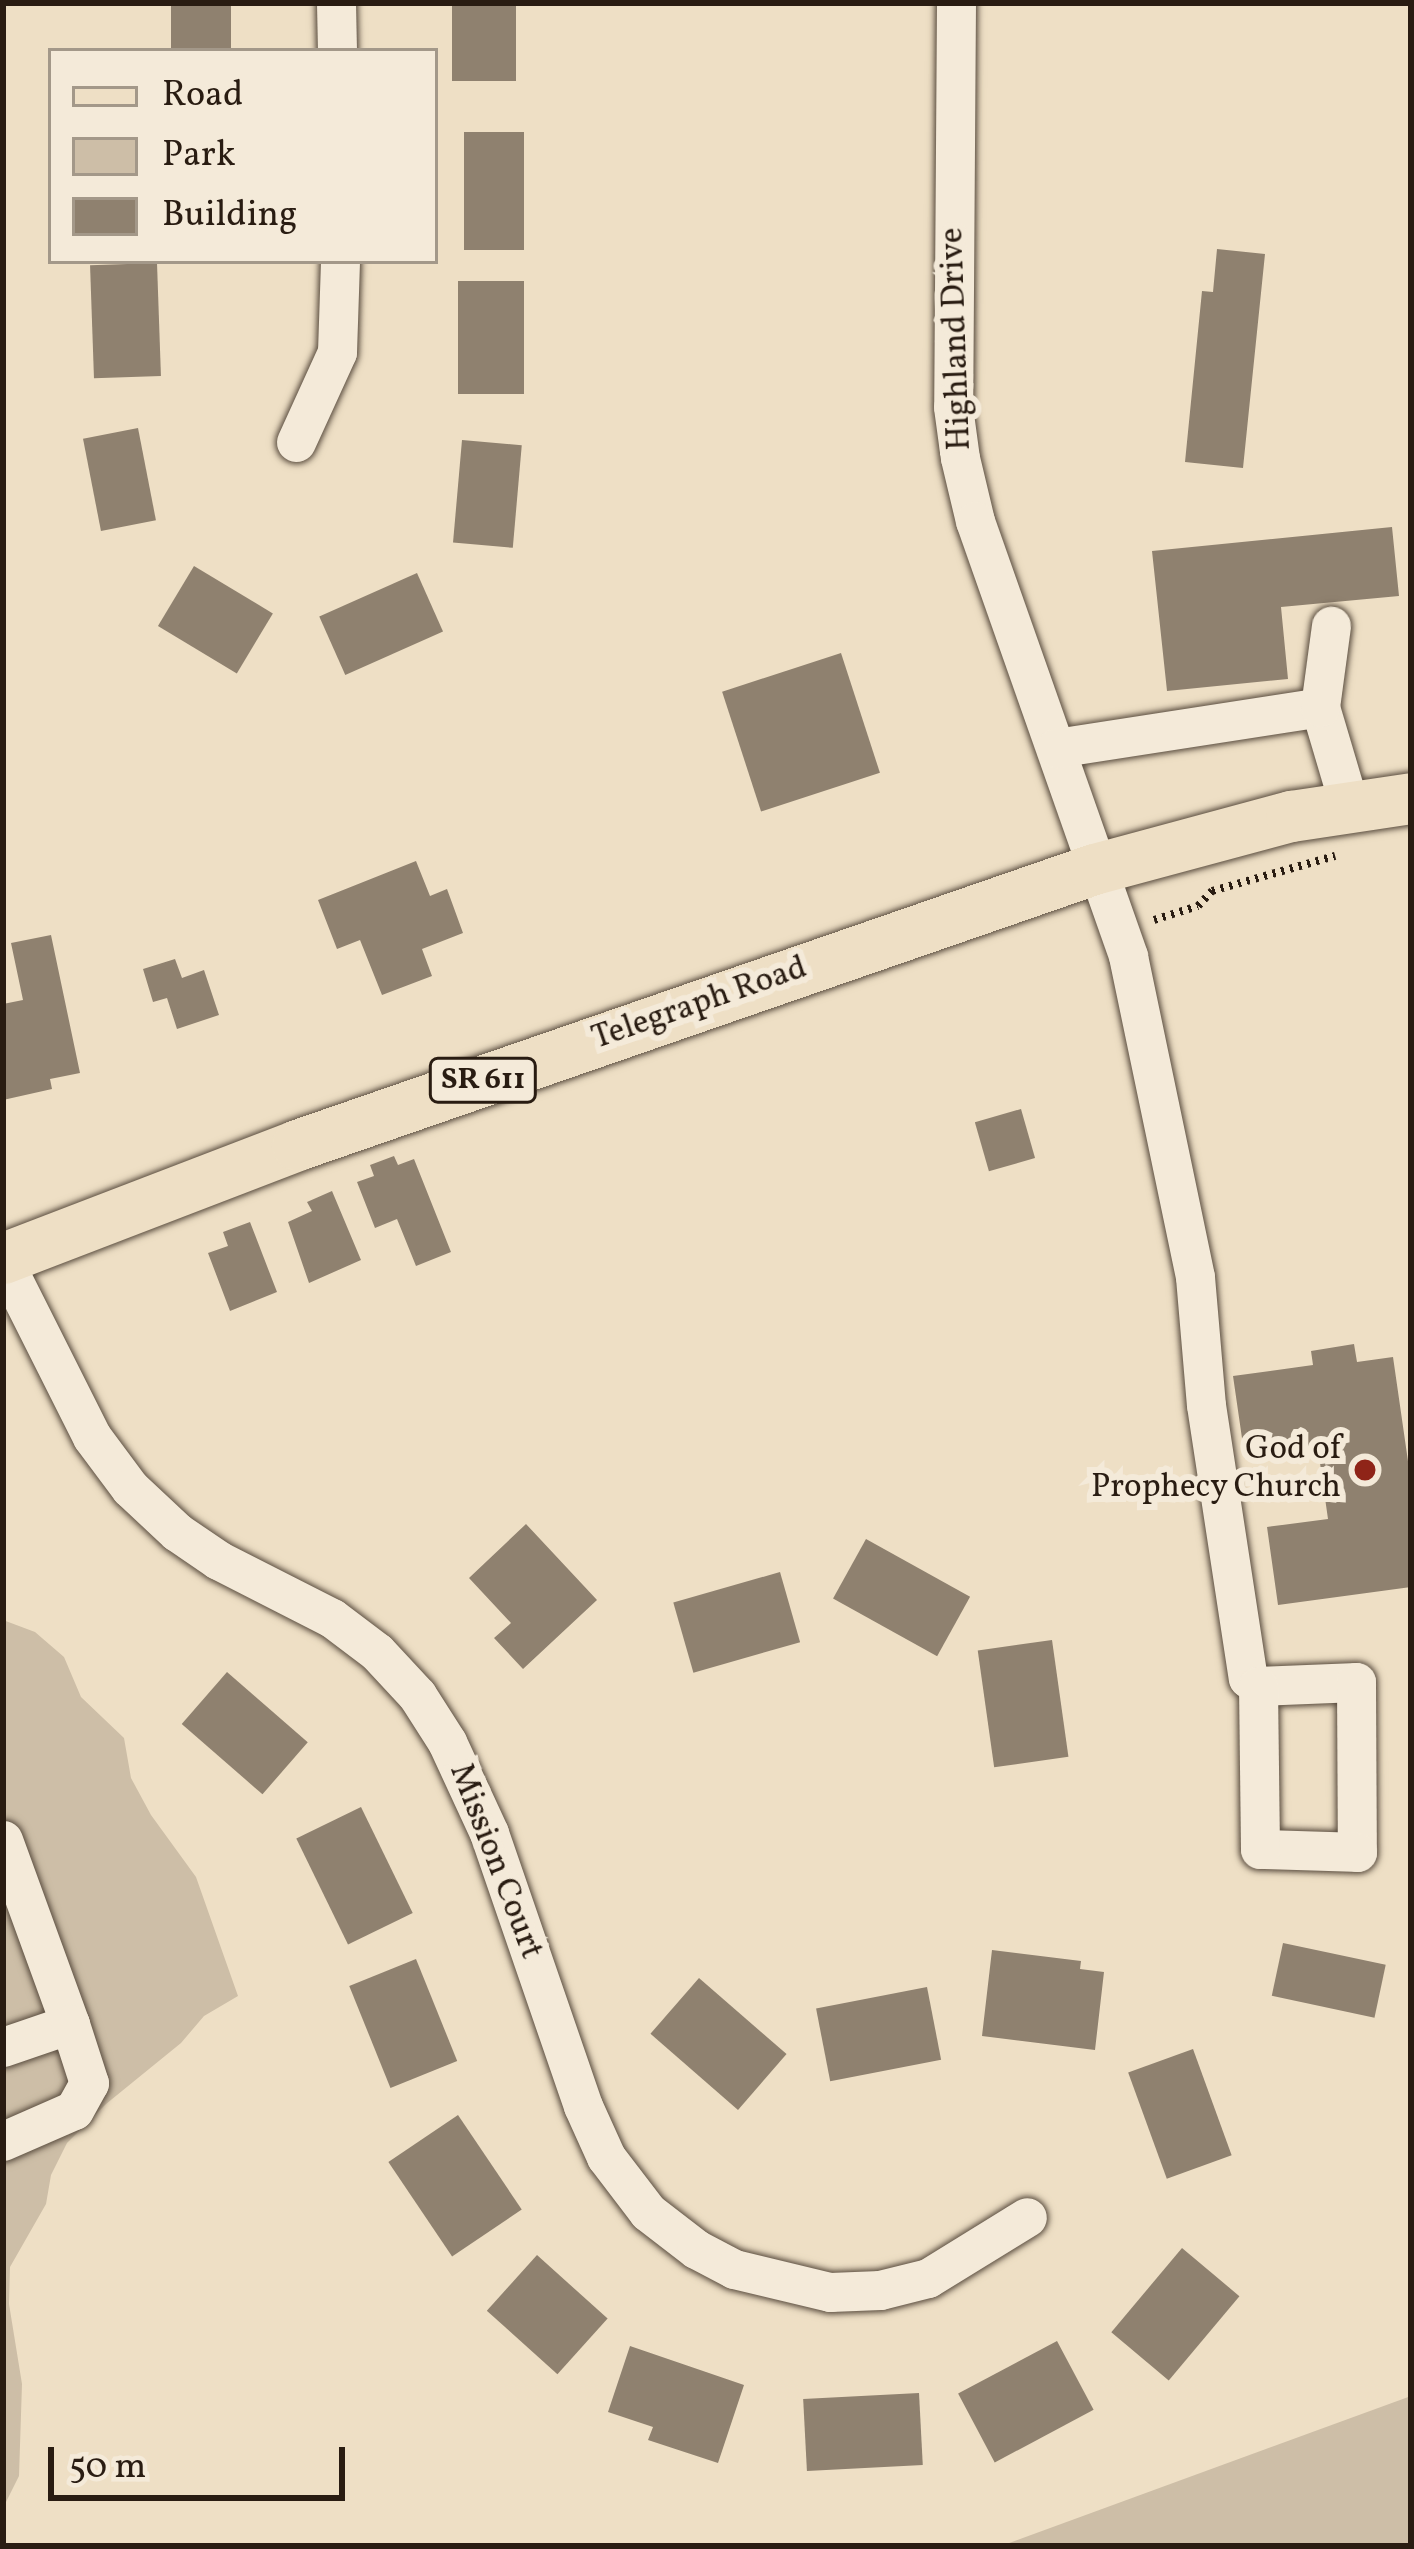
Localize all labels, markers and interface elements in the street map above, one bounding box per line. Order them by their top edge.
legend [48,48,438,264]
text: Road [162,71,243,121]
text: Park [162,131,236,181]
text: Building [162,191,297,241]
street label: Highland Drive [934,227,982,451]
street label: Telegraph Road [587,950,813,1060]
road number: SR 611 [426,1056,540,1104]
place label: God of Prophecy Church [1090,1431,1341,1509]
marker: God of Prophecy Church [1352,1457,1378,1483]
street label: Mission Court [439,1759,549,1965]
scale bar [54,2423,351,2497]
text: 50 m [69,2443,146,2493]

